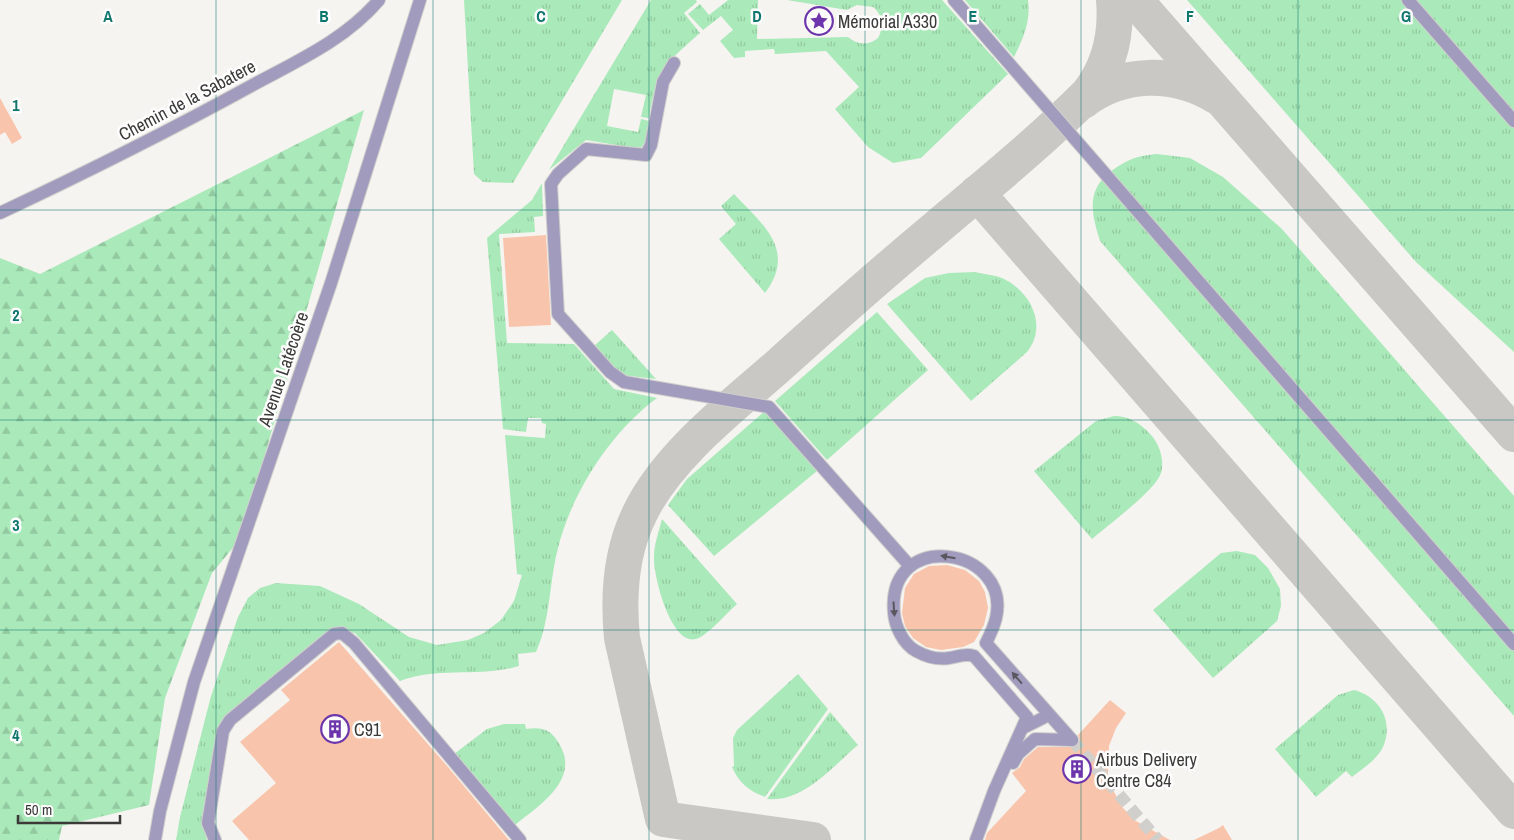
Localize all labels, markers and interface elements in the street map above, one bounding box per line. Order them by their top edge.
text: A [103,5,113,27]
text: B [319,5,329,27]
text: C [536,5,546,27]
text: D [752,5,762,27]
text: E [969,5,978,27]
text: F [1186,5,1194,27]
text: G [1401,5,1411,27]
place icon: Mémorial A330 [804,6,834,36]
place label: Mémorial A330 [838,9,937,34]
street label: Chemin de la Sabatere [114,53,260,147]
text: 1 [12,94,20,116]
text: 2 [12,304,20,326]
street label: Avenue Latécoère [251,308,314,431]
text: 3 [12,514,20,536]
one-way arrow [939,552,955,560]
one-way arrow [890,602,898,618]
one-way arrow [1011,673,1023,685]
building icon: C91 [320,714,350,744]
place label: C91 [354,717,382,742]
text: 4 [12,724,20,746]
place label: Airbus Delivery Centre C84 [1095,747,1198,793]
building icon: Airbus Delivery Centre C84 [1062,754,1092,784]
scale bar [18,792,120,824]
text: 50 m [25,799,52,820]

